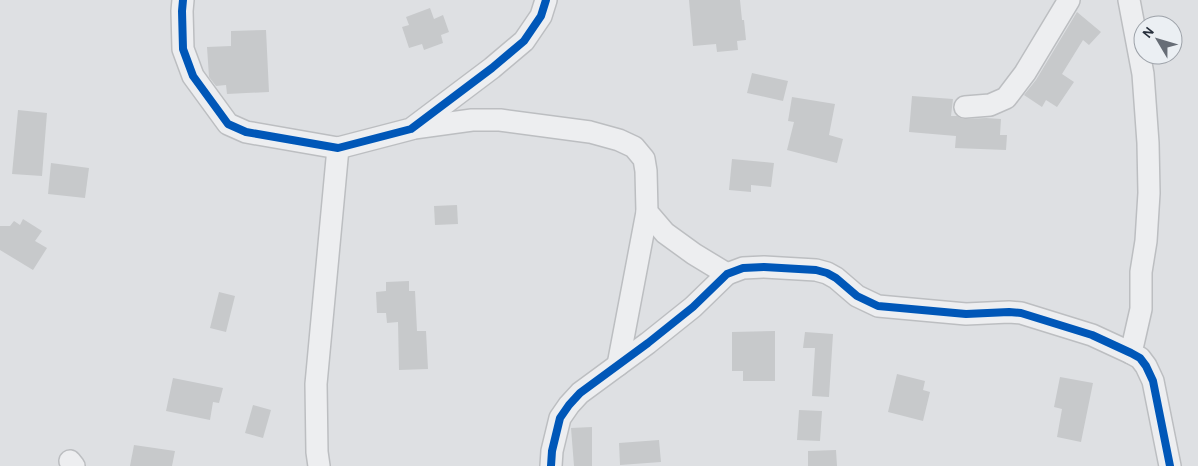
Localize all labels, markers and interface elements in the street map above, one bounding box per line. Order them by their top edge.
north arrow [1133,15,1183,65]
text: N [1140,24,1157,41]

